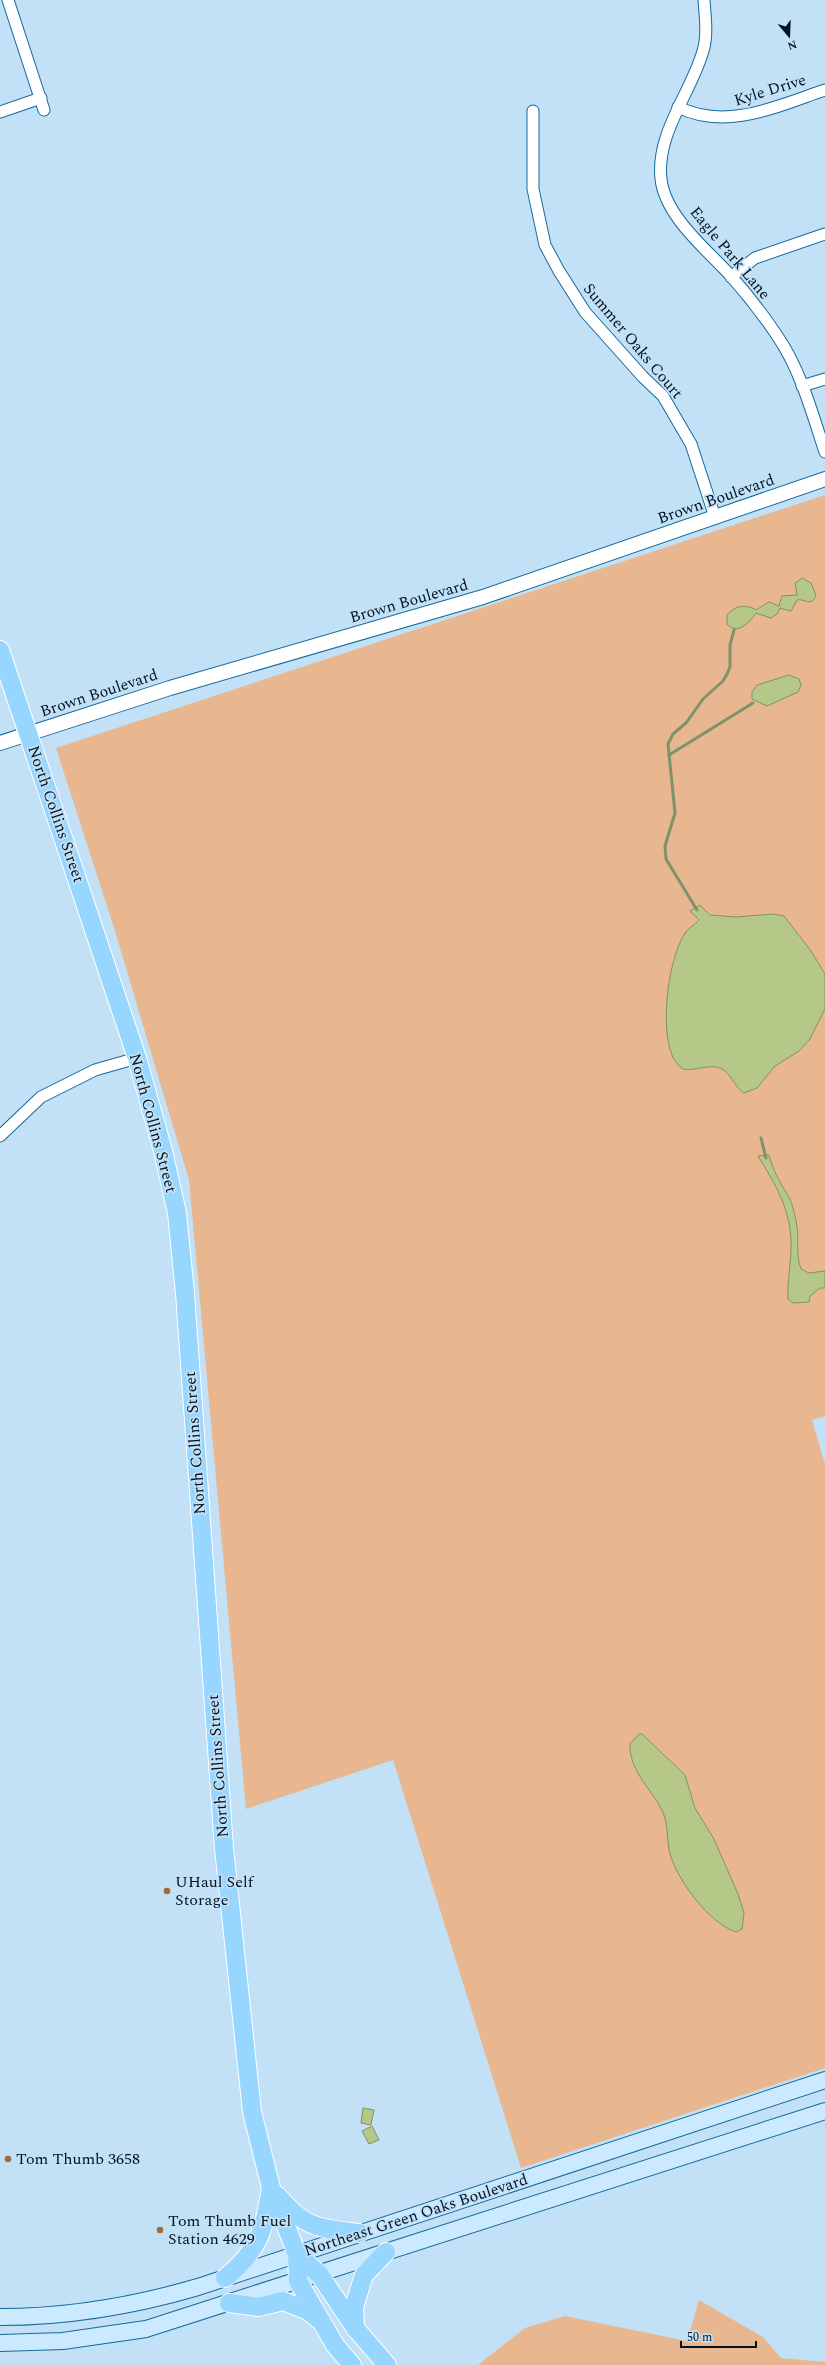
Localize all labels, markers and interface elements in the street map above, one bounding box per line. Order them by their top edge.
north arrow [769,16,809,56]
text: N [785,35,799,54]
street label: Kyle Drive [731,68,809,112]
street label: Eagle Park Lane [684,201,776,305]
street label: Summer Oaks Court [577,278,689,404]
street label: Brown Boulevard [654,468,778,530]
street label: Brown Boulevard [347,573,471,629]
street label: Brown Boulevard [37,663,161,723]
street label: North Collins Street [21,742,91,886]
street label: North Collins Street [123,1051,183,1196]
street label: North Collins Street [178,1370,212,1515]
street label: North Collins Street [201,1693,235,1838]
place label: UHaul Self Storage [175,1870,255,1912]
marker: UHaul Self Storage [162,1886,172,1896]
place label: Tom Thumb 3658 [16,2147,140,2171]
marker: Tom Thumb 3658 [3,2154,13,2164]
street label: Northeast Green Oaks Boulevard [301,2167,531,2263]
place label: Tom Thumb Fuel Station 4629 [168,2209,291,2251]
marker: Tom Thumb Fuel Station 4629 [155,2225,165,2235]
scale bar [681,2323,756,2349]
text: 50 m [687,2328,712,2347]

